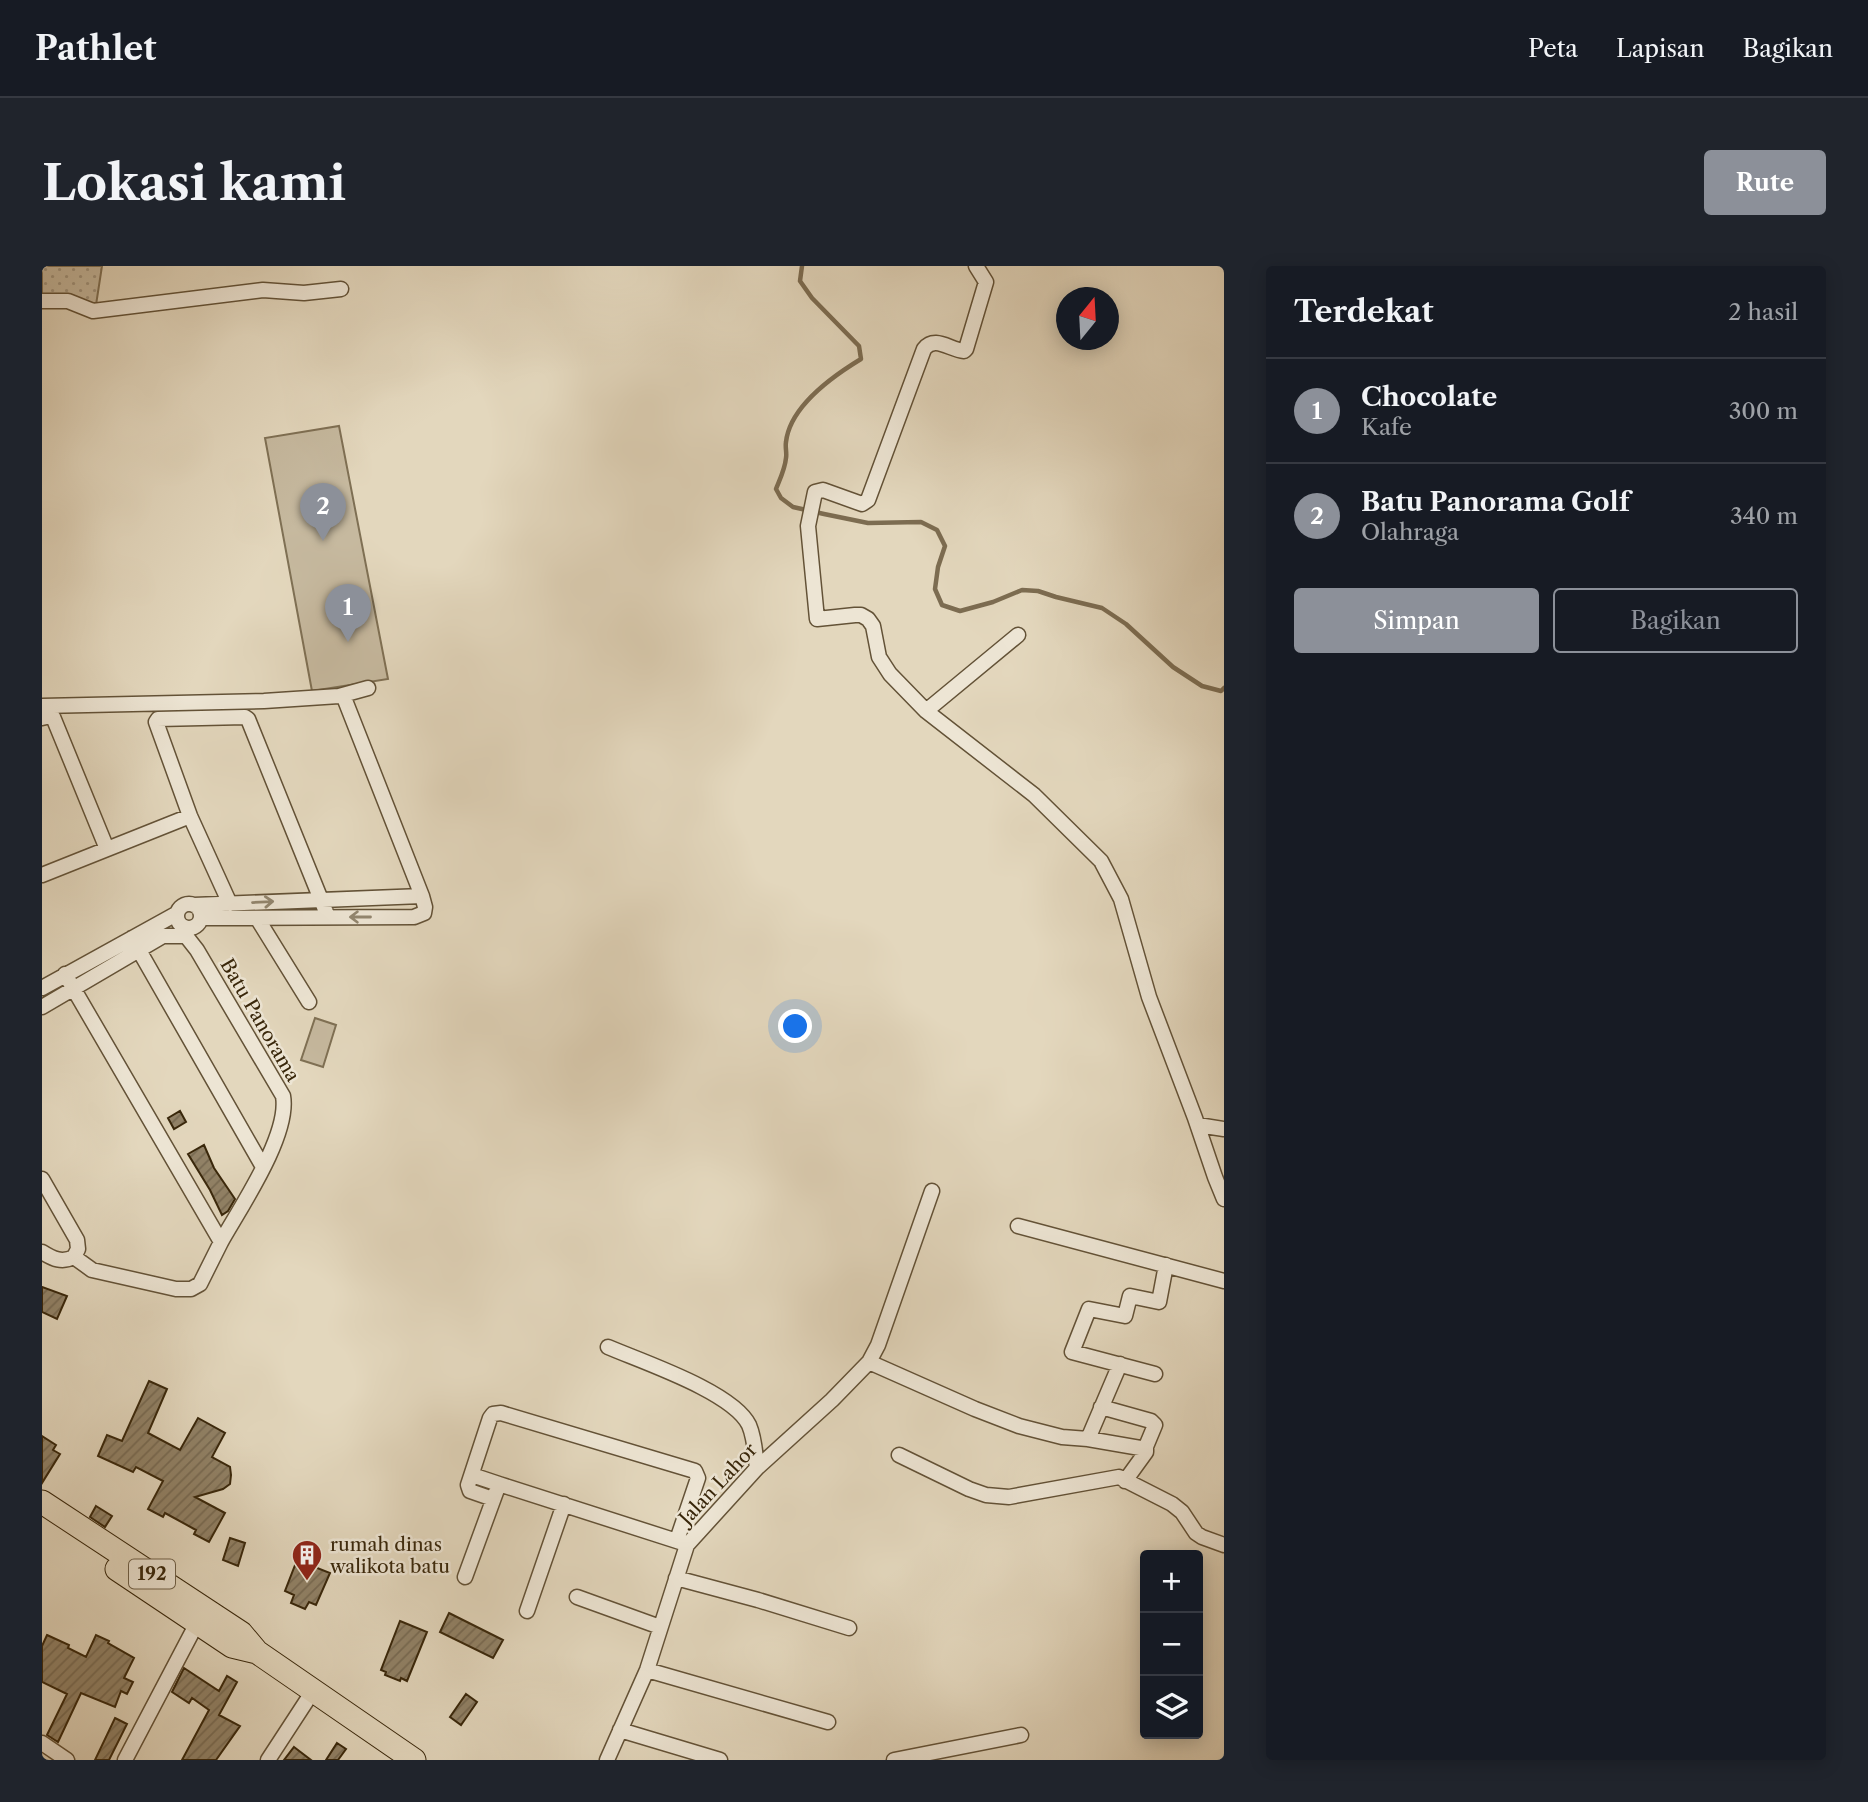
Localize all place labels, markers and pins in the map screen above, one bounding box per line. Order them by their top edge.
pin: 2 [300,483,346,541]
pin: 1 [325,584,371,642]
place label: rumah dinas walikota batu [329,1533,450,1578]
building icon: rumah dinas walikota batu [290,1538,324,1582]

